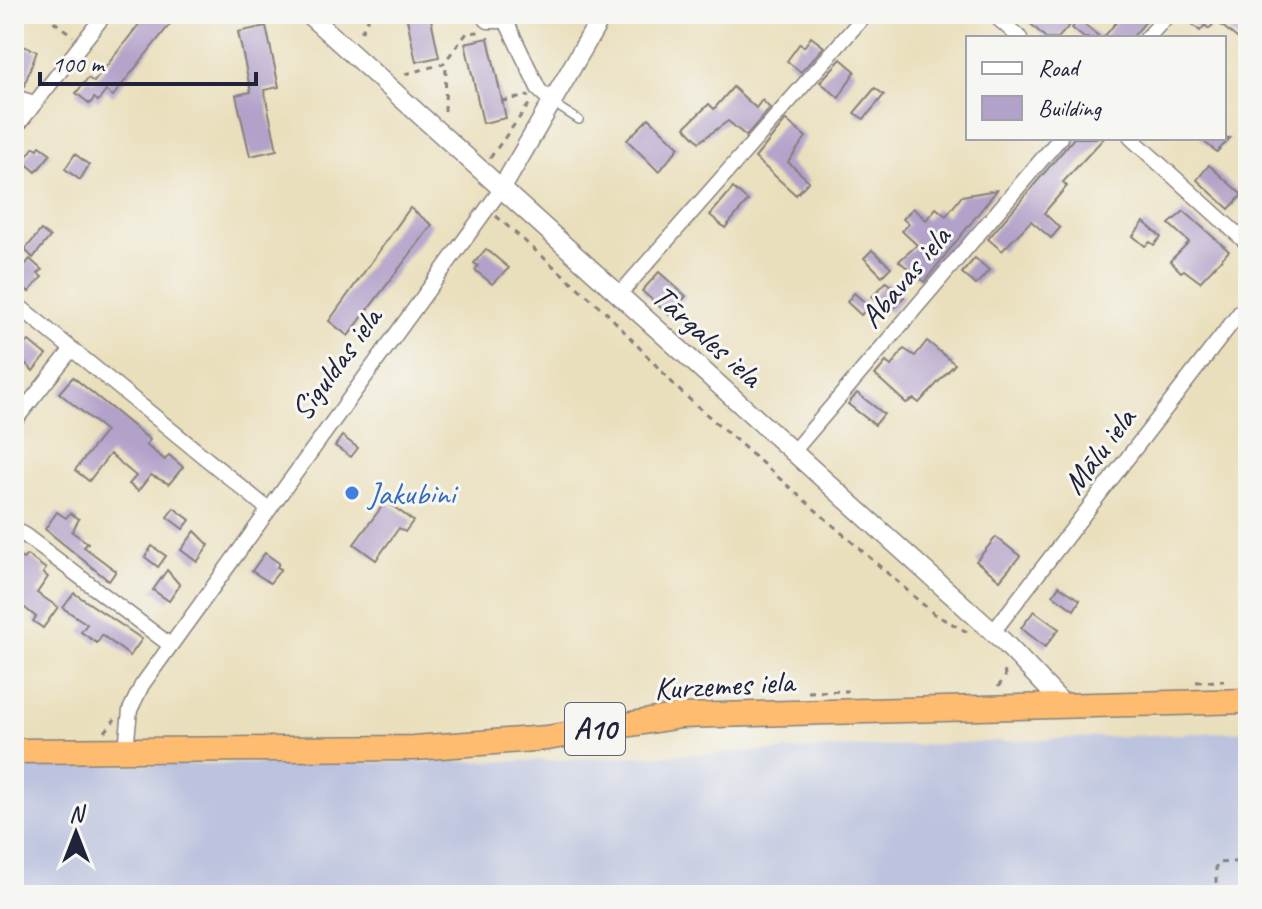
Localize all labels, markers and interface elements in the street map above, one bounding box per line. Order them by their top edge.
scale bar [40,36,256,86]
legend [966,36,1226,140]
text: 100 m [52,49,106,79]
text: Road [1038,53,1082,83]
text: Building [1038,93,1103,123]
street label: Abavas iela [851,216,961,336]
street label: Tārgales iela [643,276,772,398]
street label: Siguldas iela [281,297,392,429]
street label: Mālu iela [1053,398,1146,502]
place label: Jakubini [366,473,459,514]
marker: Jakubini [343,484,361,502]
street label: Kurzemes iela [653,661,798,709]
road number: A10 [565,703,625,755]
north arrow [36,793,116,873]
text: N [69,800,86,828]

